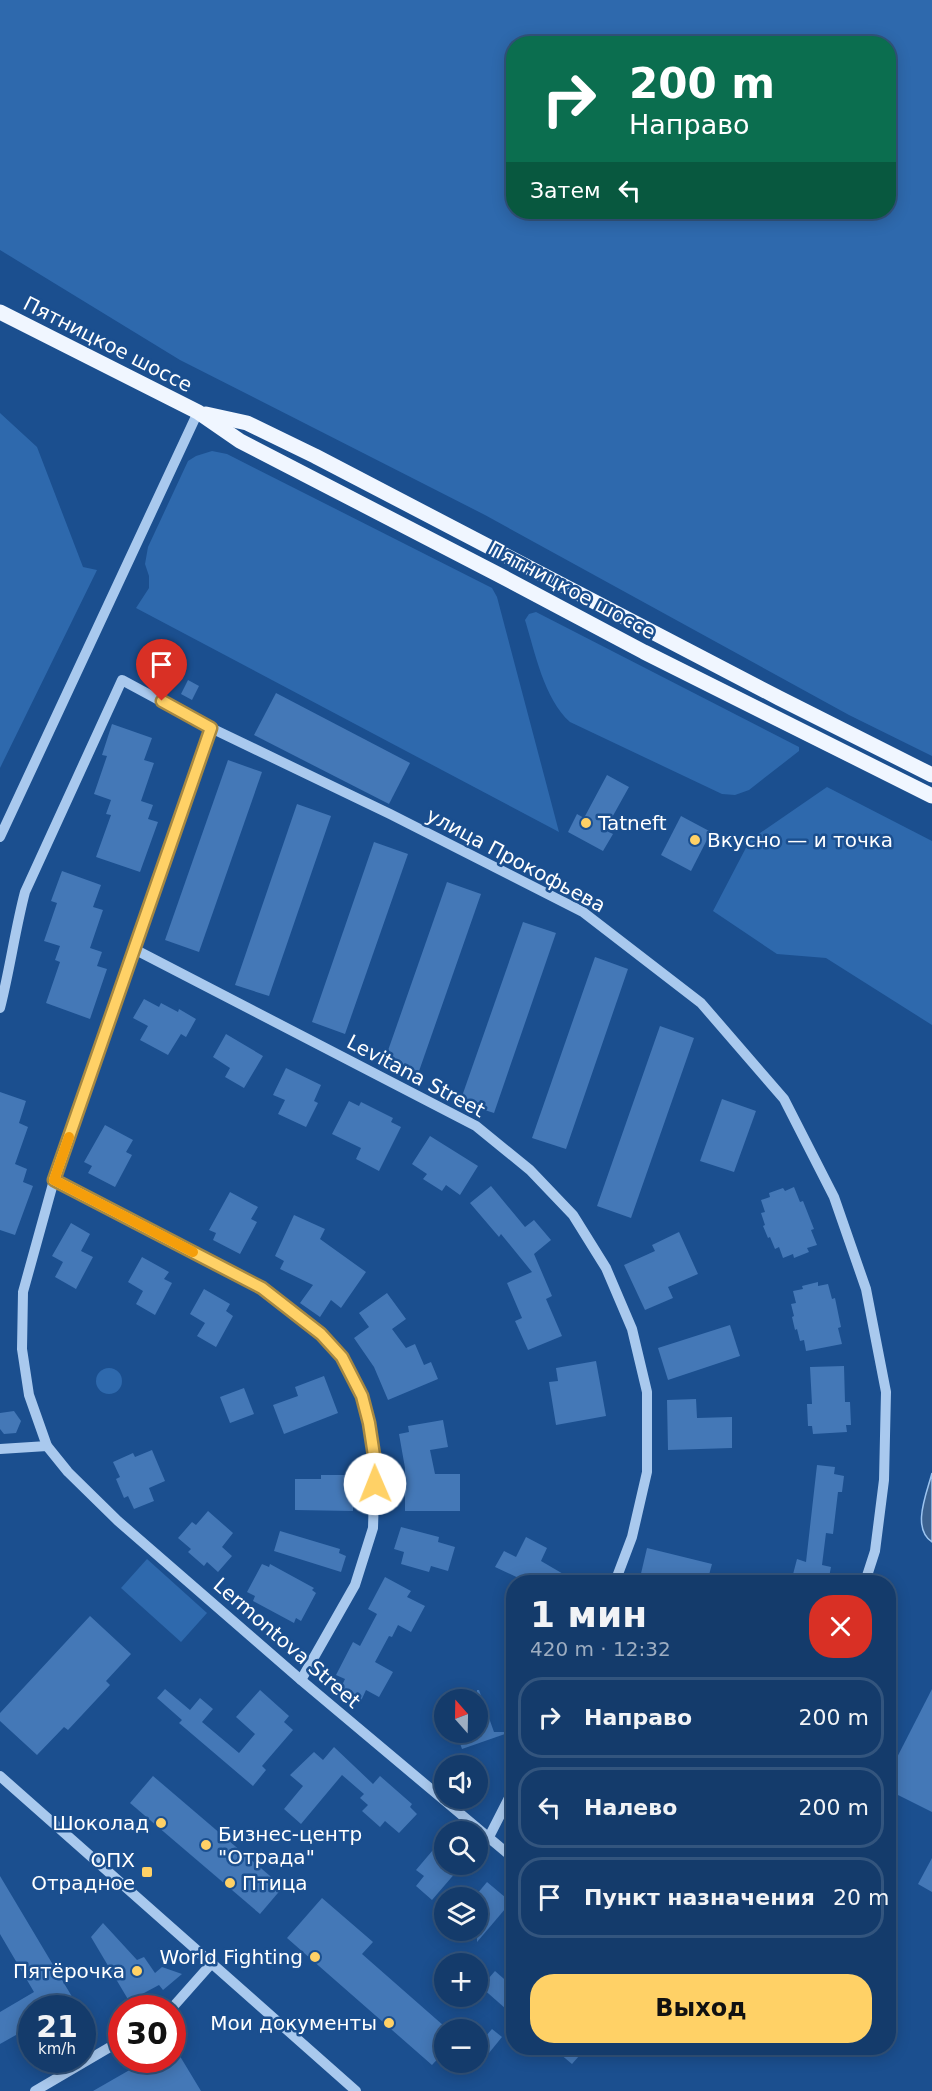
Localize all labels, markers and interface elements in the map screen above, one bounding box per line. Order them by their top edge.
text: 200 m [629,59,775,108]
icon: right [530,60,608,138]
text: Направо [629,109,750,140]
icon: left [613,174,646,207]
text: Затем [530,178,601,203]
street label: Пятницкое шоссе [20,291,196,397]
street label: Пятницкое шоссе [484,536,660,644]
pin [136,639,187,701]
icon: arrive [145,648,178,681]
street label: улица Прокофьева [422,803,610,917]
place label: Tatneft [597,811,667,835]
marker: Tatneft [579,816,593,830]
place label: Вкусно — и точка [707,828,893,852]
marker: Вкусно — и точка [688,833,702,847]
street label: Levitana Street [343,1030,489,1122]
position arrow [343,1452,407,1516]
street label: Lermontova Street [209,1573,365,1713]
text: 1 мин [530,1594,647,1635]
button: close [809,1595,872,1658]
text: 420 m · 12:32 [530,1637,671,1661]
north arrow [434,1689,488,1743]
map controls [434,1689,488,2073]
icon: right [533,1701,566,1734]
text: Направо [584,1705,692,1730]
text: 200 m [799,1705,869,1730]
button: sound [434,1755,488,1809]
icon: left [533,1791,566,1824]
text: Налево [584,1795,677,1820]
text: 200 m [799,1795,869,1820]
place label: Шоколад [52,1811,149,1835]
marker: Шоколад [154,1816,168,1830]
button: search [434,1821,488,1875]
place label: Бизнес-центр "Отрада" [218,1822,362,1869]
marker: Бизнес-центр "Отрада" [199,1838,213,1852]
place label: ОПХ Отрадное [31,1848,135,1895]
marker: ОПХ Отрадное [140,1865,154,1879]
place label: Птица [242,1871,308,1895]
marker: Птица [223,1876,237,1890]
icon: arrive [533,1881,566,1914]
text: Пункт назначения [584,1885,815,1910]
text: 20 m [833,1885,889,1910]
button: layers [434,1887,488,1941]
place label: World Fighting [160,1945,303,1969]
marker: World Fighting [308,1950,322,1964]
button: + [434,1953,488,2007]
place label: Пятёрочка [13,1959,125,1983]
marker: Пятёрочка [130,1964,144,1978]
button: Выход [530,1974,872,2043]
speed limit sign: 30 [108,1995,186,2073]
text: 21 [36,2009,78,2044]
place label: Мои документы [210,2011,377,2035]
marker: Мои документы [382,2016,396,2030]
button: − [434,2019,488,2073]
text: km/h [38,2040,76,2058]

